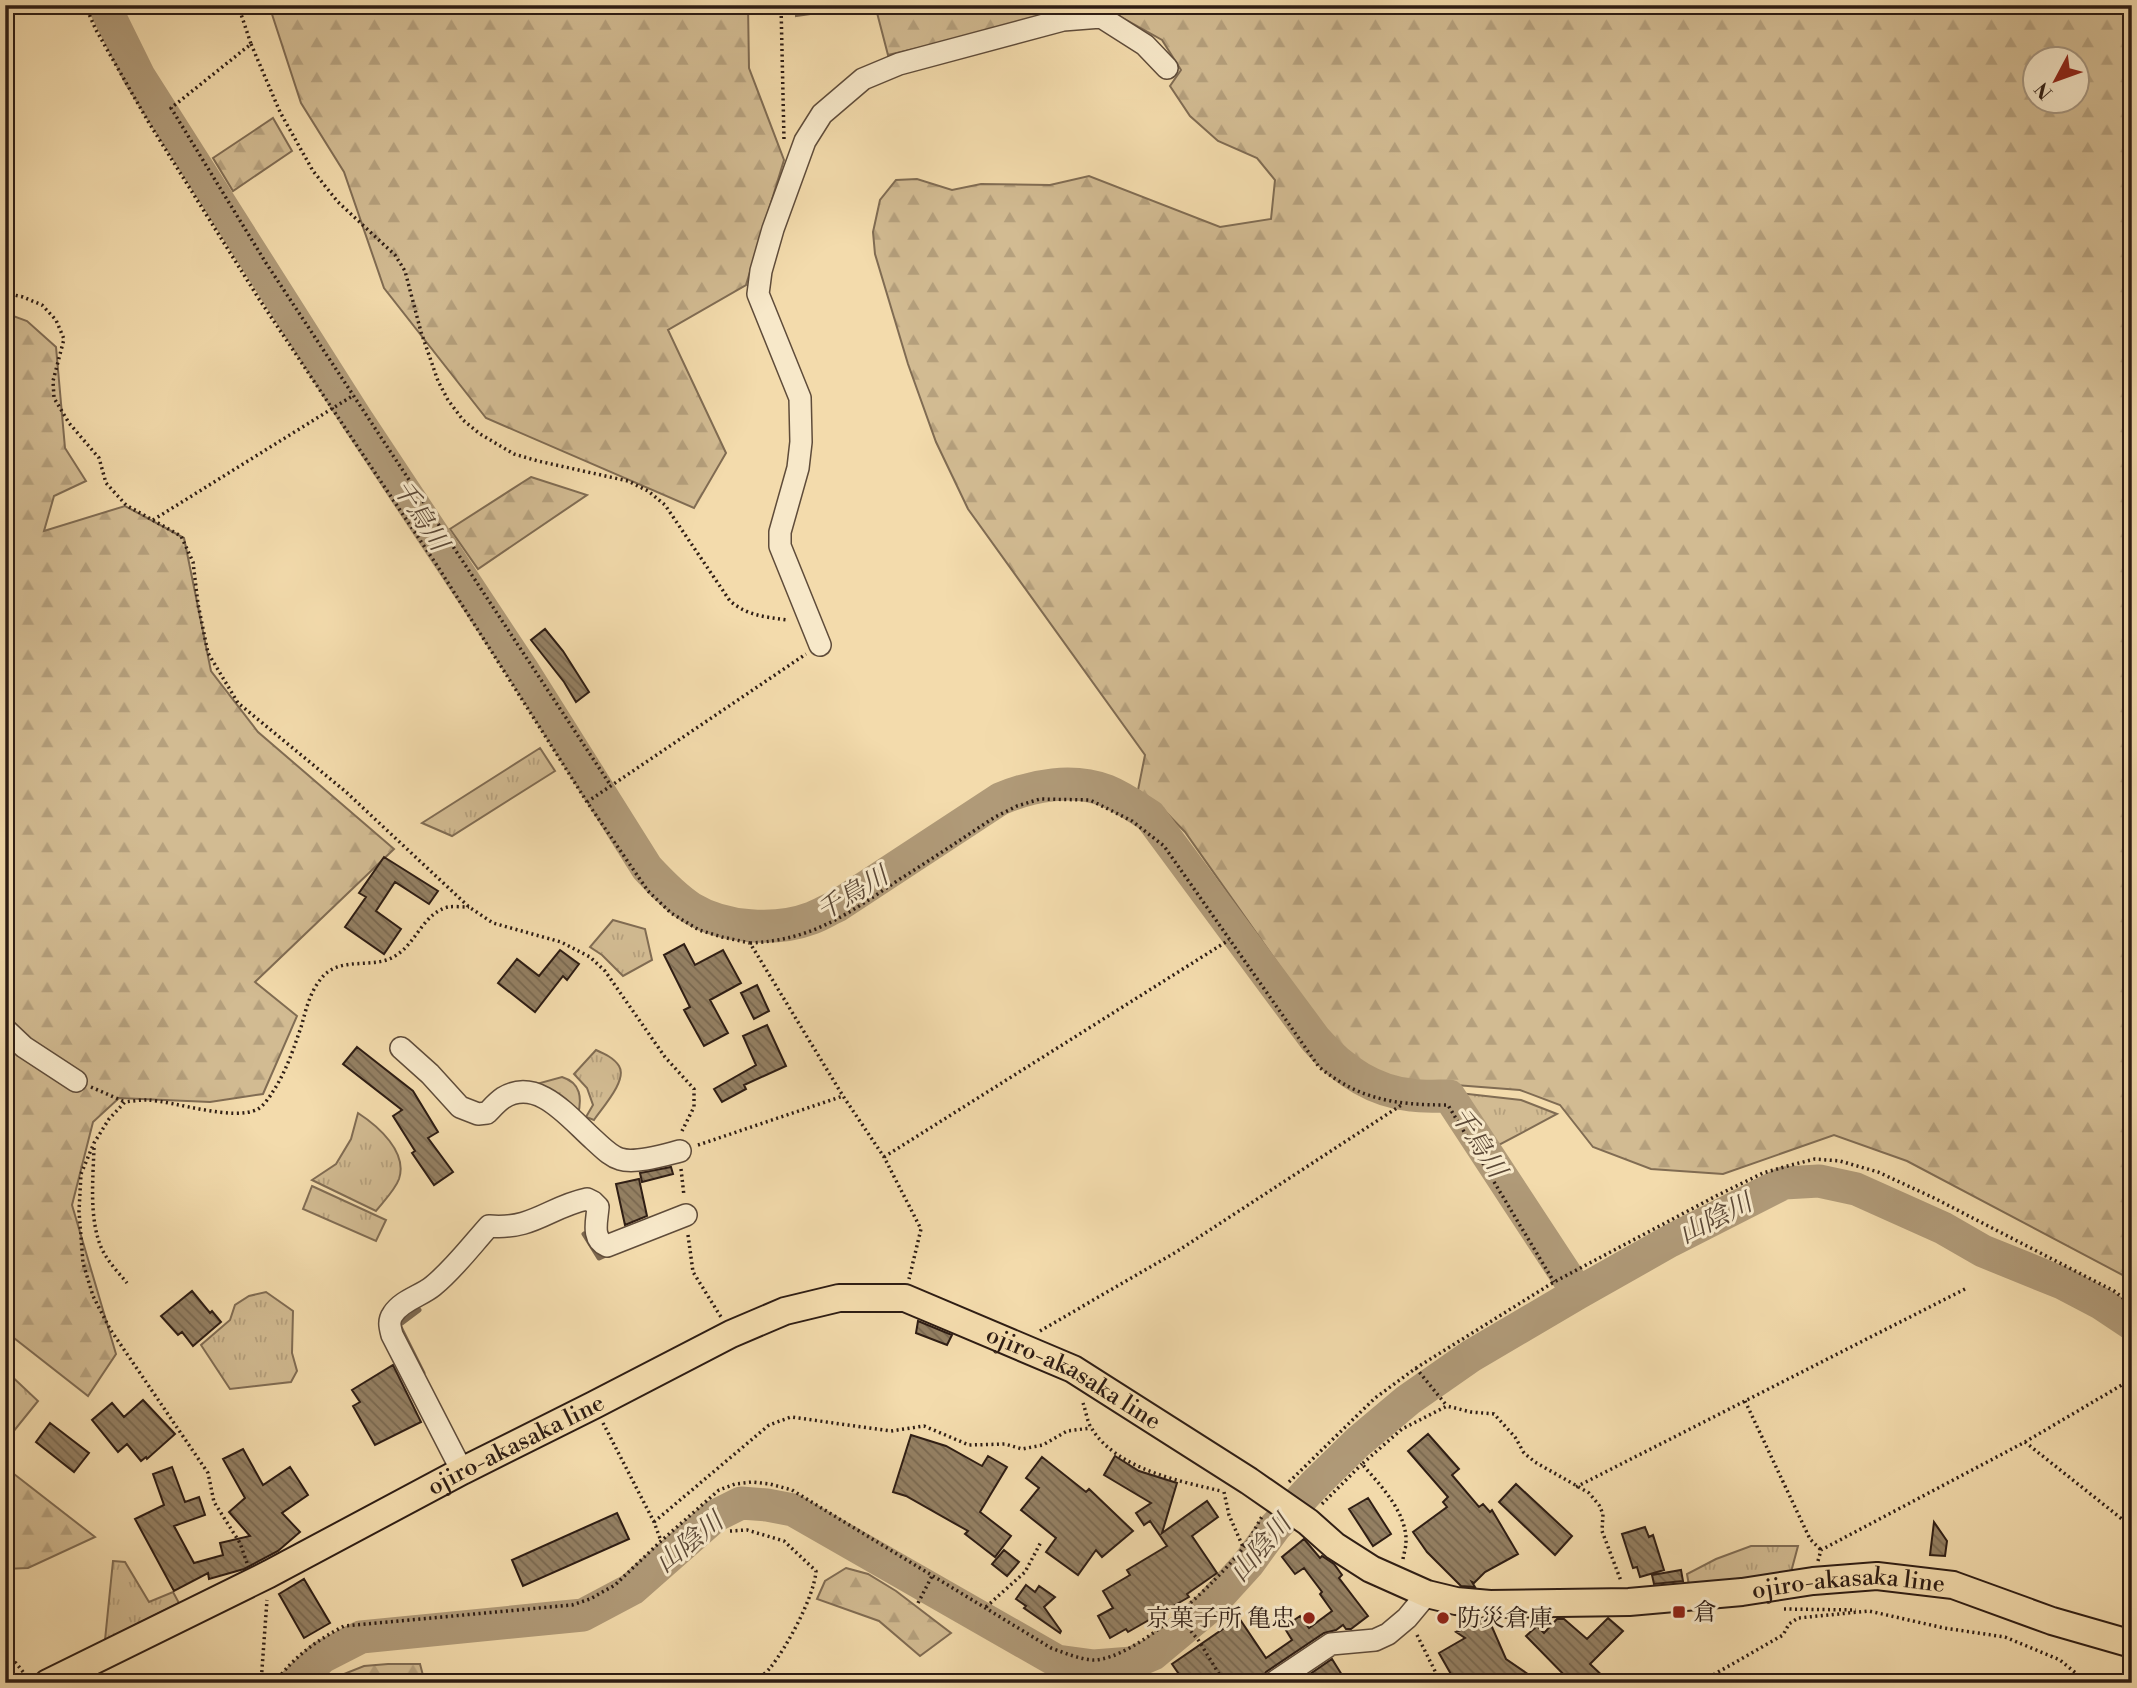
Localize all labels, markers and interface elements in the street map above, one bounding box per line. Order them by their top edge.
north arrow [2022,46,2092,116]
text: N [2030,77,2058,104]
water label: 千鳥川 [385,474,456,559]
water label: 千鳥川 [811,859,897,928]
water label: 千鳥川 [1443,1101,1514,1186]
water label: 山陰川 [1673,1186,1760,1251]
street label: ojiro-akasaka line [981,1320,1166,1437]
street label: ojiro-akasaka line [422,1388,610,1503]
water label: 山陰川 [649,1504,732,1580]
water label: 山陰川 [1223,1506,1300,1589]
street label: ojiro-akasaka line [1750,1562,1947,1606]
place label: 倉 [1693,1598,1717,1628]
place label: 京菓子所 亀忠 [1146,1604,1295,1634]
place label: 防災倉庫 [1457,1604,1553,1634]
marker: 倉 [1671,1604,1687,1620]
marker: 京菓子所 亀忠 [1301,1610,1317,1626]
marker: 防災倉庫 [1435,1610,1451,1626]

